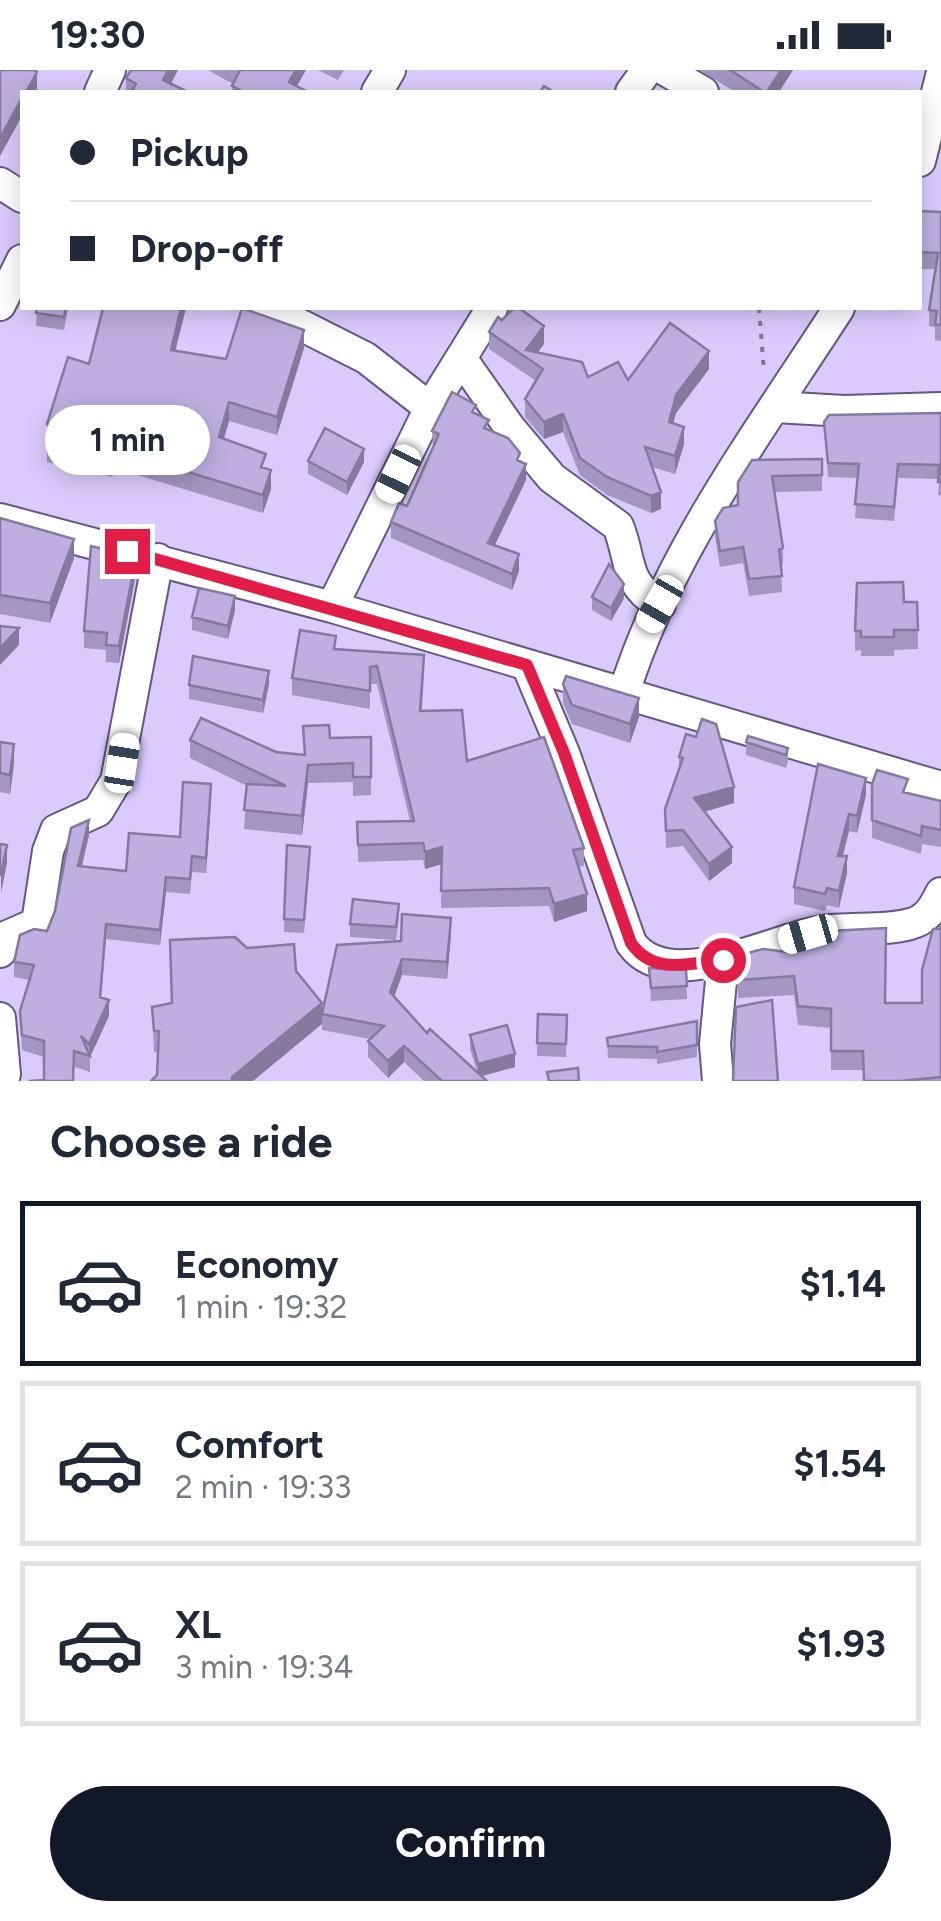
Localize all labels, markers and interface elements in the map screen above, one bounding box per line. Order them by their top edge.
text: 19:30 [50,12,145,58]
text: Pickup [130,130,248,176]
text: Drop-off [130,226,283,272]
callout: 1 min [44,406,210,476]
text: 1 min [90,421,165,459]
car [371,440,425,508]
route end [105,529,150,574]
car [632,571,688,637]
car [102,731,142,795]
car [775,911,841,957]
route start [701,938,746,983]
text: Choose a ride [50,1114,332,1168]
icon: car [55,1239,145,1329]
text: Economy [175,1242,338,1288]
text: $1.14 [799,1261,886,1307]
text: 1 min · 19:32 [175,1288,347,1326]
icon: car [55,1419,145,1509]
text: Comfort [175,1422,324,1468]
text: $1.54 [793,1441,886,1487]
text: 2 min · 19:33 [175,1468,351,1506]
icon: car [55,1599,145,1689]
text: XL [175,1602,221,1648]
text: $1.93 [796,1621,886,1667]
text: 3 min · 19:34 [175,1648,353,1686]
button: Confirm [50,1786,891,1901]

